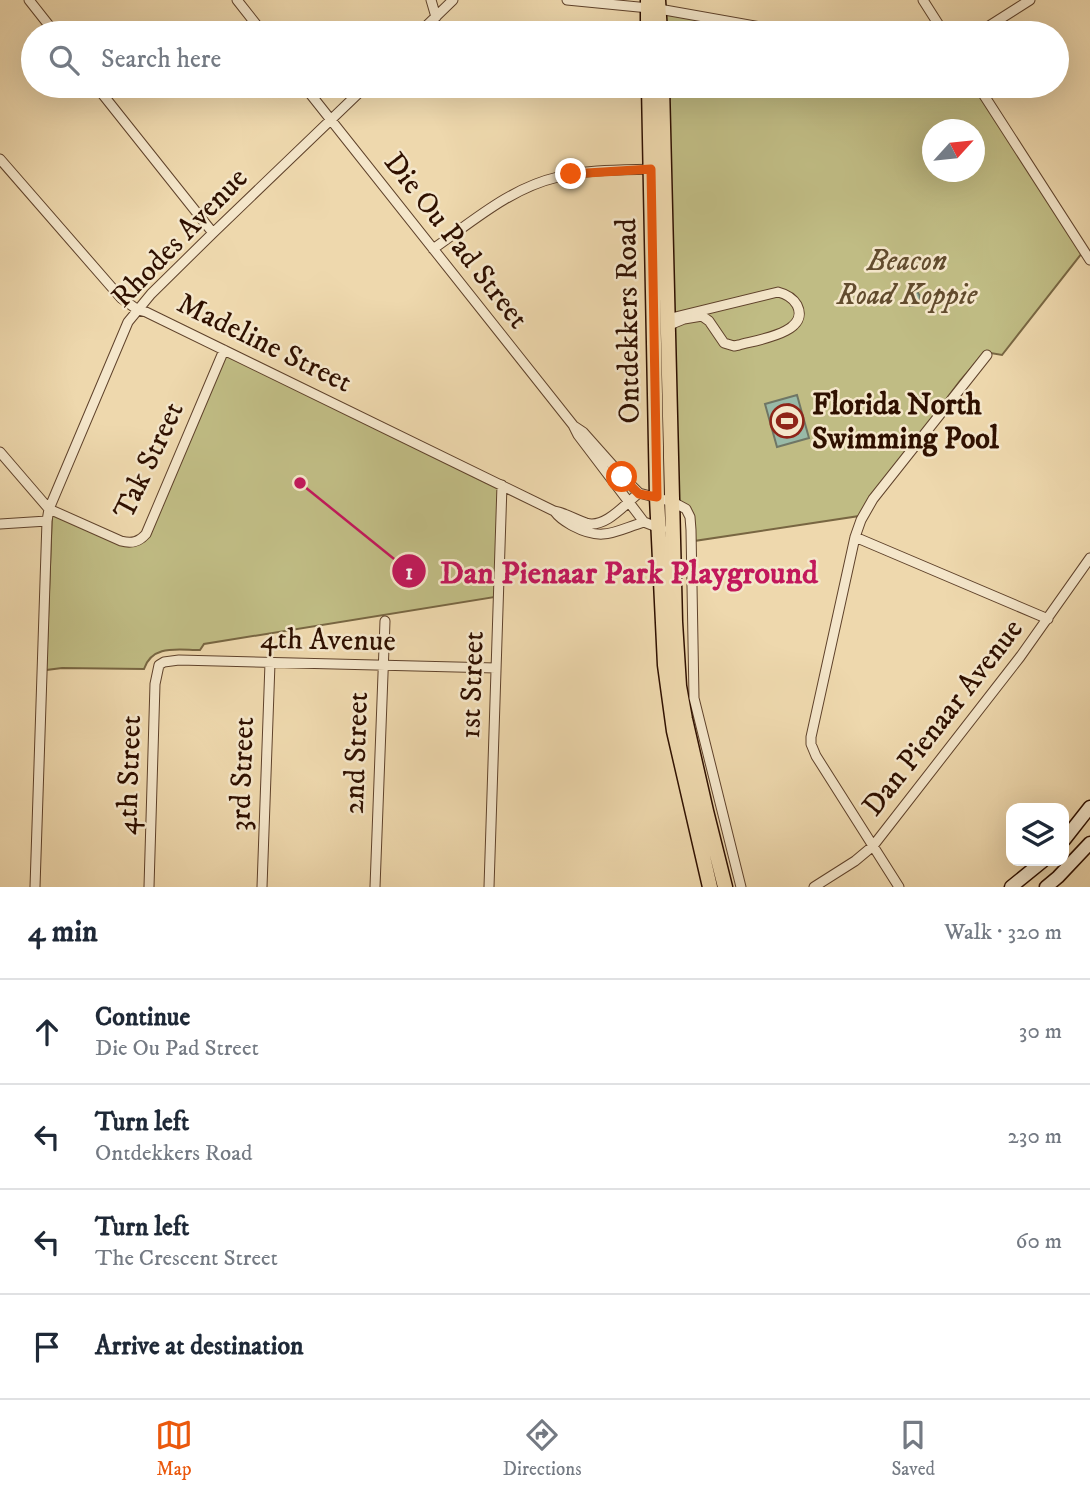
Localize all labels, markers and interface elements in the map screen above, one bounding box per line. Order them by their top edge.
search box [21,21,1069,98]
icon: search [45,41,83,79]
text: Search here [101,43,221,76]
north arrow [922,119,985,182]
street label: Die Ou Pad Street [375,145,536,336]
route end [555,158,586,189]
street label: Rhodes Avenue [104,160,256,316]
street label: Ontdekkers Road [608,218,649,424]
park label: Beacon Road Koppie [836,243,978,314]
street label: Madeline Street [171,285,358,402]
place label: Florida North Swimming Pool [812,387,1000,458]
street label: Tak Street [106,396,193,525]
sports icon: Florida North Swimming Pool [768,402,806,440]
route start [606,461,637,492]
callout: Dan Pienaar Park Playground [391,545,832,598]
text: Dan Pienaar Park Playground [440,554,819,594]
text: 1 [405,560,413,586]
street label: Dan Pienaar Avenue [855,612,1032,824]
street label: 4th Avenue [260,621,396,660]
street label: 1st Street [452,630,493,740]
street label: 2nd Street [336,691,377,815]
street label: 4th Street [109,714,150,836]
street label: 3rd Street [222,716,263,832]
map controls [1006,803,1069,866]
button: layers [1006,803,1069,866]
text: 4 min [28,914,98,951]
text: Walk · 320 m [944,918,1062,947]
text: Continue [95,1001,190,1034]
icon: ahead [28,1013,66,1051]
text: 30 m [1019,1017,1062,1046]
text: Die Ou Pad Street [95,1034,259,1063]
text: Turn left [95,1106,189,1139]
icon: left [28,1118,66,1156]
text: 230 m [1008,1122,1062,1151]
text: Ontdekkers Road [95,1139,252,1168]
text: Turn left [95,1211,189,1244]
icon: left [28,1223,66,1261]
text: 60 m [1015,1227,1062,1256]
text: The Crescent Street [95,1244,278,1273]
icon: arrive [28,1328,66,1366]
text: Arrive at destination [95,1330,304,1363]
tab: Map [155,1416,193,1481]
tab: Directions [503,1416,582,1481]
tab: Saved [891,1416,935,1481]

